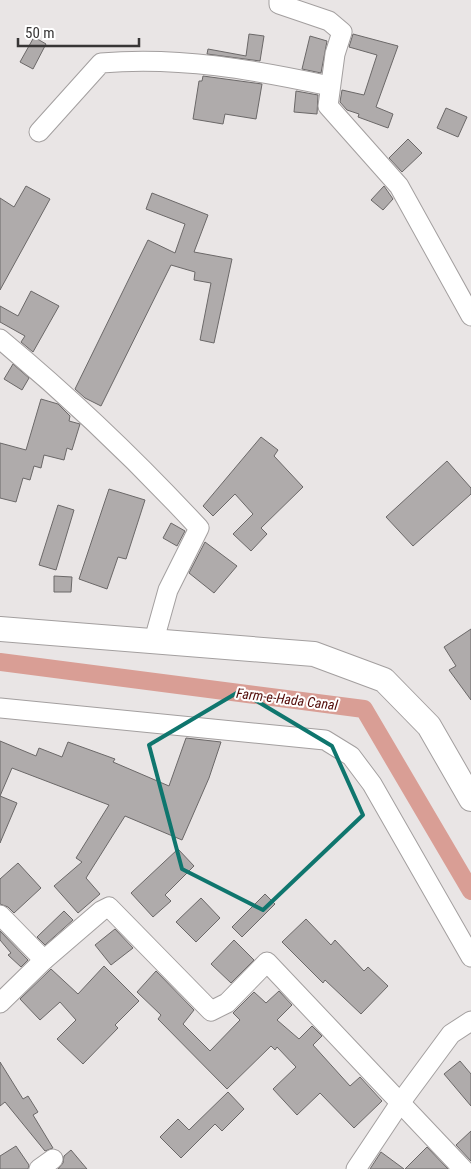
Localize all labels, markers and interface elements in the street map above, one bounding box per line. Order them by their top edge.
scale bar [18,15,139,47]
text: 50 m [25,24,55,42]
water label: Farm-e-Hada Canal [235,685,339,713]

